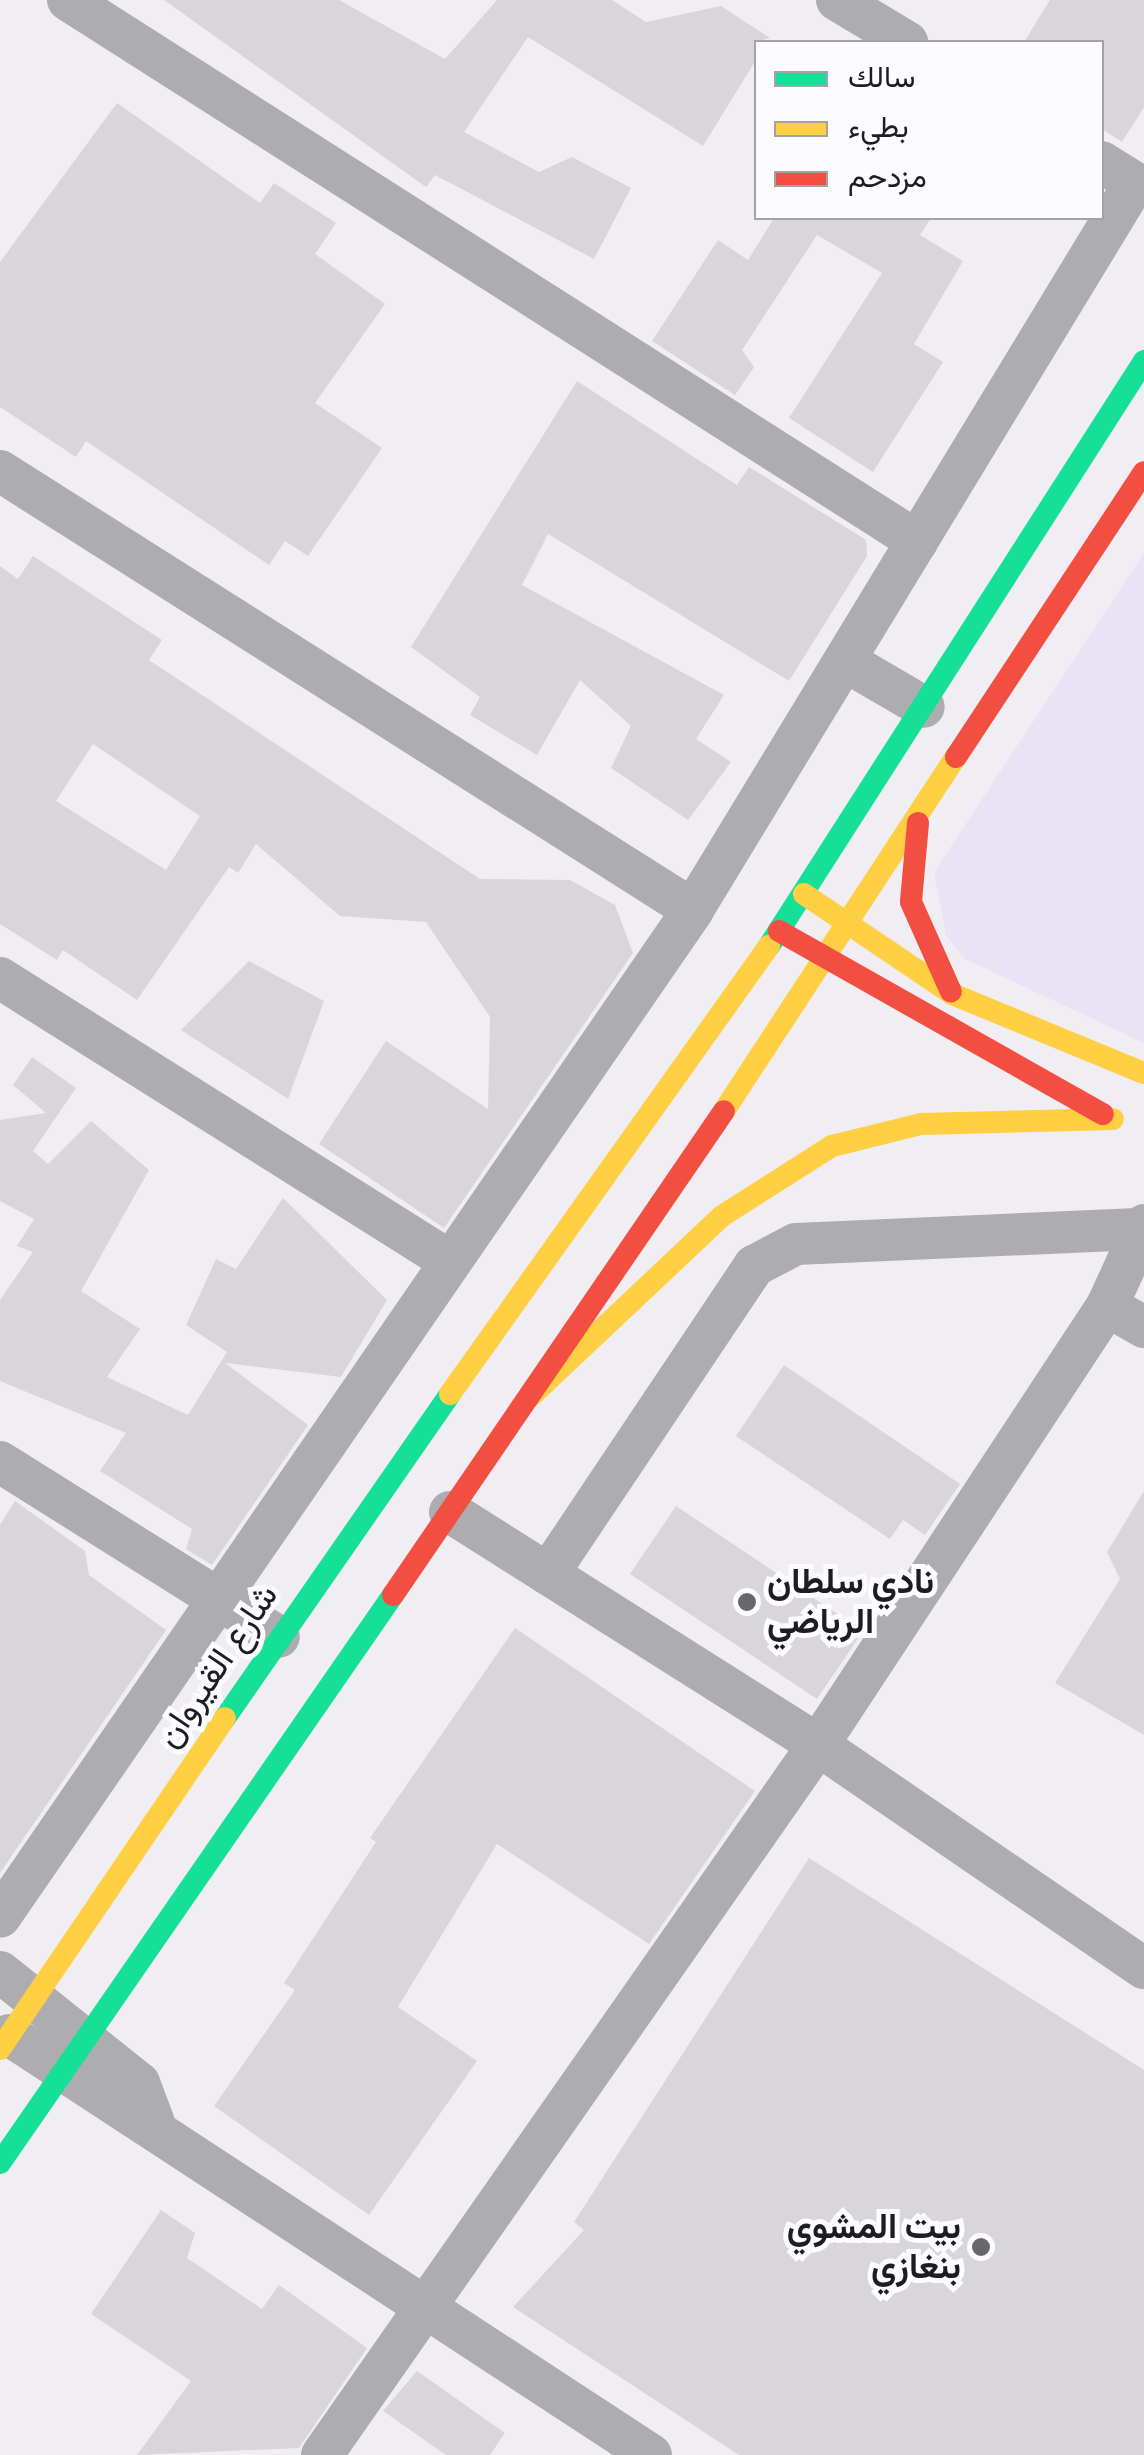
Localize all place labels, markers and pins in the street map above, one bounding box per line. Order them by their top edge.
place label: نادي سلطان الرياضي [767,1561,934,1643]
marker: نادي سلطان الرياضي [736,1591,758,1613]
place label: بيت المشوي بنغازي [787,2206,961,2288]
marker: بيت المشوي بنغازي [970,2236,992,2258]

